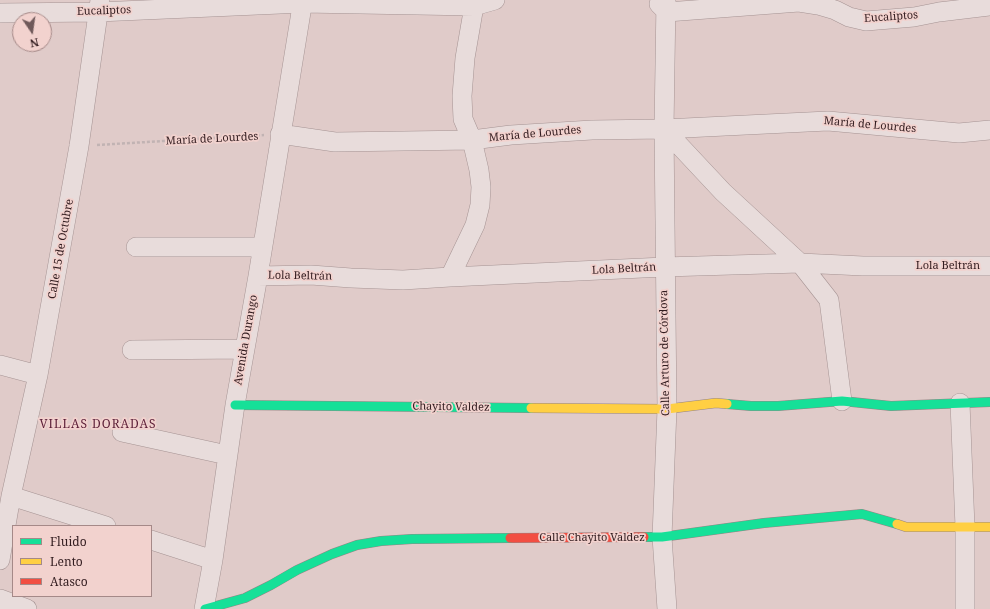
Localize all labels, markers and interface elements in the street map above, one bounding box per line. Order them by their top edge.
street label: Eucaliptos [77,3,131,19]
street label: Eucaliptos [863,9,919,25]
north arrow [12,12,52,52]
text: N [29,35,41,51]
street label: María de Lourdes [823,114,917,136]
street label: María de Lourdes [488,123,582,145]
street label: María de Lourdes [165,130,259,148]
street label: Calle 15 de Octubre [46,198,76,300]
street label: Lola Beltrán [916,259,980,273]
street label: Lola Beltrán [592,261,656,277]
street label: Lola Beltrán [268,269,332,283]
street label: Calle Arturo de Córdova [657,290,673,416]
street label: Avenida Durango [232,294,260,386]
street label: Chayito Valdez [412,400,490,414]
district label: VILLAS DORADAS [40,418,156,432]
legend [12,525,152,597]
street label: Calle Chayito Valdez [539,531,645,545]
text: Fluido [50,533,87,550]
text: Lento [50,553,83,570]
text: Atasco [50,573,88,590]

